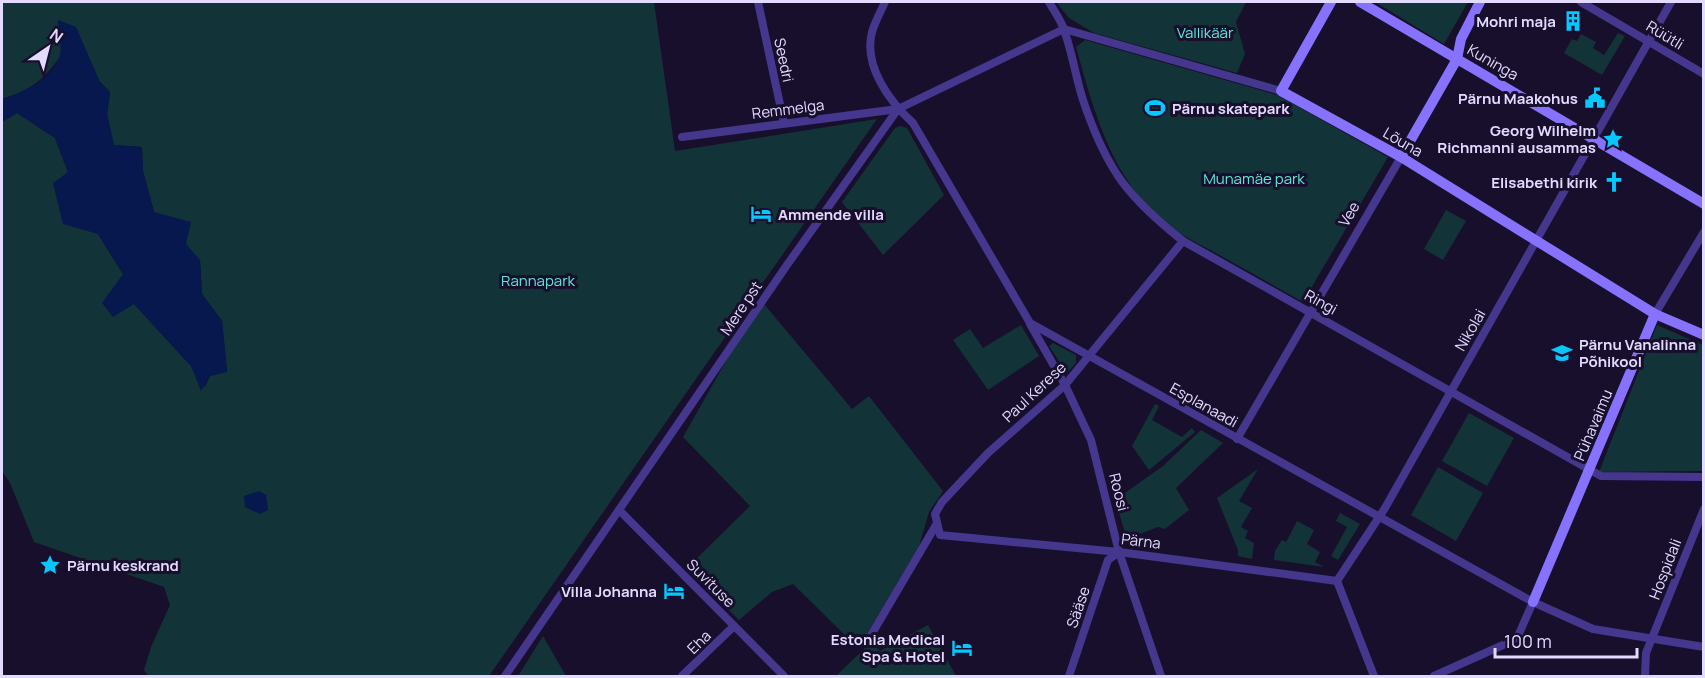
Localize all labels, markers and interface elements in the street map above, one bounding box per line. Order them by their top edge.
building icon: Mohri maja [1561,9,1585,33]
place label: Mohri maja [1476,11,1556,32]
street label: Rüütli [1642,16,1688,54]
north arrow [18,18,78,78]
park label: Vallikäär [1177,22,1234,43]
text: N [46,23,68,48]
street label: Seedri [769,36,799,84]
street label: Kuninga [1464,39,1522,85]
public building icon: Pärnu Maakohus [1583,86,1607,110]
place label: Pärnu Maakohus [1458,88,1578,109]
street label: Remmelga [751,94,825,124]
sports icon: Pärnu skatepark [1143,96,1167,120]
place label: Pärnu skatepark [1172,98,1290,119]
place label: Georg Wilhelm Richmanni ausammas [1437,120,1596,158]
street label: Lõuna [1379,122,1427,162]
place icon: Georg Wilhelm Richmanni ausammas [1601,127,1625,151]
park label: Munamäe park [1203,168,1305,189]
church icon: Elisabethi kirik [1602,170,1626,194]
place label: Elisabethi kirik [1491,172,1598,193]
street label: Vee [1333,197,1365,230]
hotel icon: Ammende villa [749,202,773,226]
place label: Ammende villa [778,204,884,225]
park label: Rannapark [501,270,576,291]
street label: Mere pst [715,277,767,339]
street label: Ringi [1301,285,1341,319]
street label: Nikolai [1450,305,1490,355]
place label: Pärnu Vanalinna Põhikool [1579,334,1696,372]
school or university icon: Pärnu Vanalinna Põhikool [1550,341,1574,365]
street label: Paul Kerese [998,357,1071,427]
street label: Esplanaadi [1166,378,1242,432]
street label: Pühavaimu [1569,386,1617,464]
street label: Roosi [1104,471,1134,513]
street label: Pärna [1120,528,1162,554]
street label: Hospidali [1644,536,1686,602]
place icon: Pärnu keskrand [38,553,62,577]
street label: Suvituse [682,554,740,612]
place label: Pärnu keskrand [67,555,179,576]
hotel icon: Villa Johanna [662,579,686,603]
place label: Villa Johanna [561,581,657,602]
street label: Sääse [1061,583,1095,631]
scale bar [1495,621,1638,659]
street label: Eha [682,625,716,659]
place label: Estonia Medical Spa & Hotel [831,629,945,667]
text: 100 m [1504,629,1552,653]
hotel icon: Estonia Medical Spa & Hotel [950,636,974,660]

